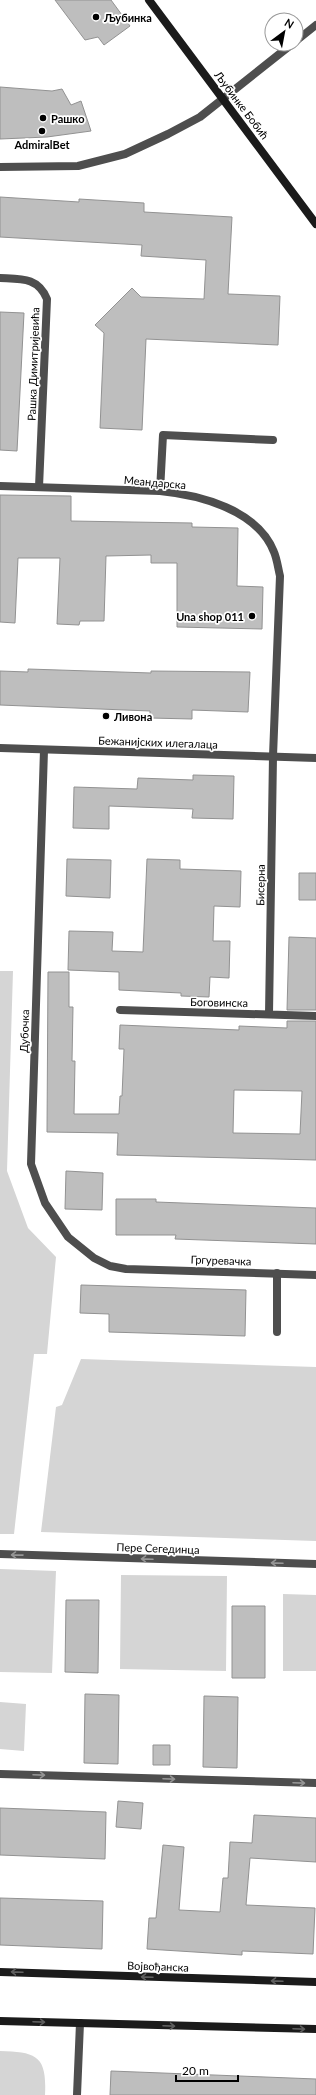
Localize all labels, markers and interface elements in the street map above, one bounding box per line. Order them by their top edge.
place label: Љубинка [103,11,152,24]
marker: Љубинка [91,12,101,22]
north arrow [264,12,304,52]
text: N [283,15,297,31]
street label: Љубинке Бобић [212,68,272,142]
place label: Рашко [51,112,84,125]
marker: Рашко [38,113,48,123]
marker: AdmiralBet [37,126,47,136]
place label: AdmiralBet [13,138,70,151]
street label: Рашка Димитријевића [25,307,41,421]
street label: Меандарска [123,473,187,491]
place label: Una shop 011 [176,610,244,623]
marker: Una shop 011 [247,611,257,621]
place label: Ливона [113,710,152,723]
marker: Ливона [101,711,111,721]
street label: Бежанијских илегалаца [98,733,218,751]
street label: Бисерна [253,864,267,906]
street label: Боговинска [190,995,248,1009]
street label: Дубочка [17,1009,31,1053]
street label: Гргуревачка [190,1252,252,1268]
street label: Пере Сегединца [116,1540,200,1556]
one-way arrow [11,1551,24,1558]
one-way arrow [141,1555,154,1563]
one-way arrow [271,1559,284,1566]
one-way arrow [32,1771,45,1779]
one-way arrow [162,1775,175,1783]
one-way arrow [292,1779,305,1787]
street label: Војвођанска [127,1958,189,1974]
one-way arrow [11,1968,24,1976]
one-way arrow [141,1973,154,1980]
one-way arrow [271,1977,284,1985]
one-way arrow [32,2018,45,2026]
one-way arrow [162,2022,175,2029]
one-way arrow [292,2025,305,2033]
scale bar [176,2057,238,2083]
text: 20 m [182,2063,209,2078]

